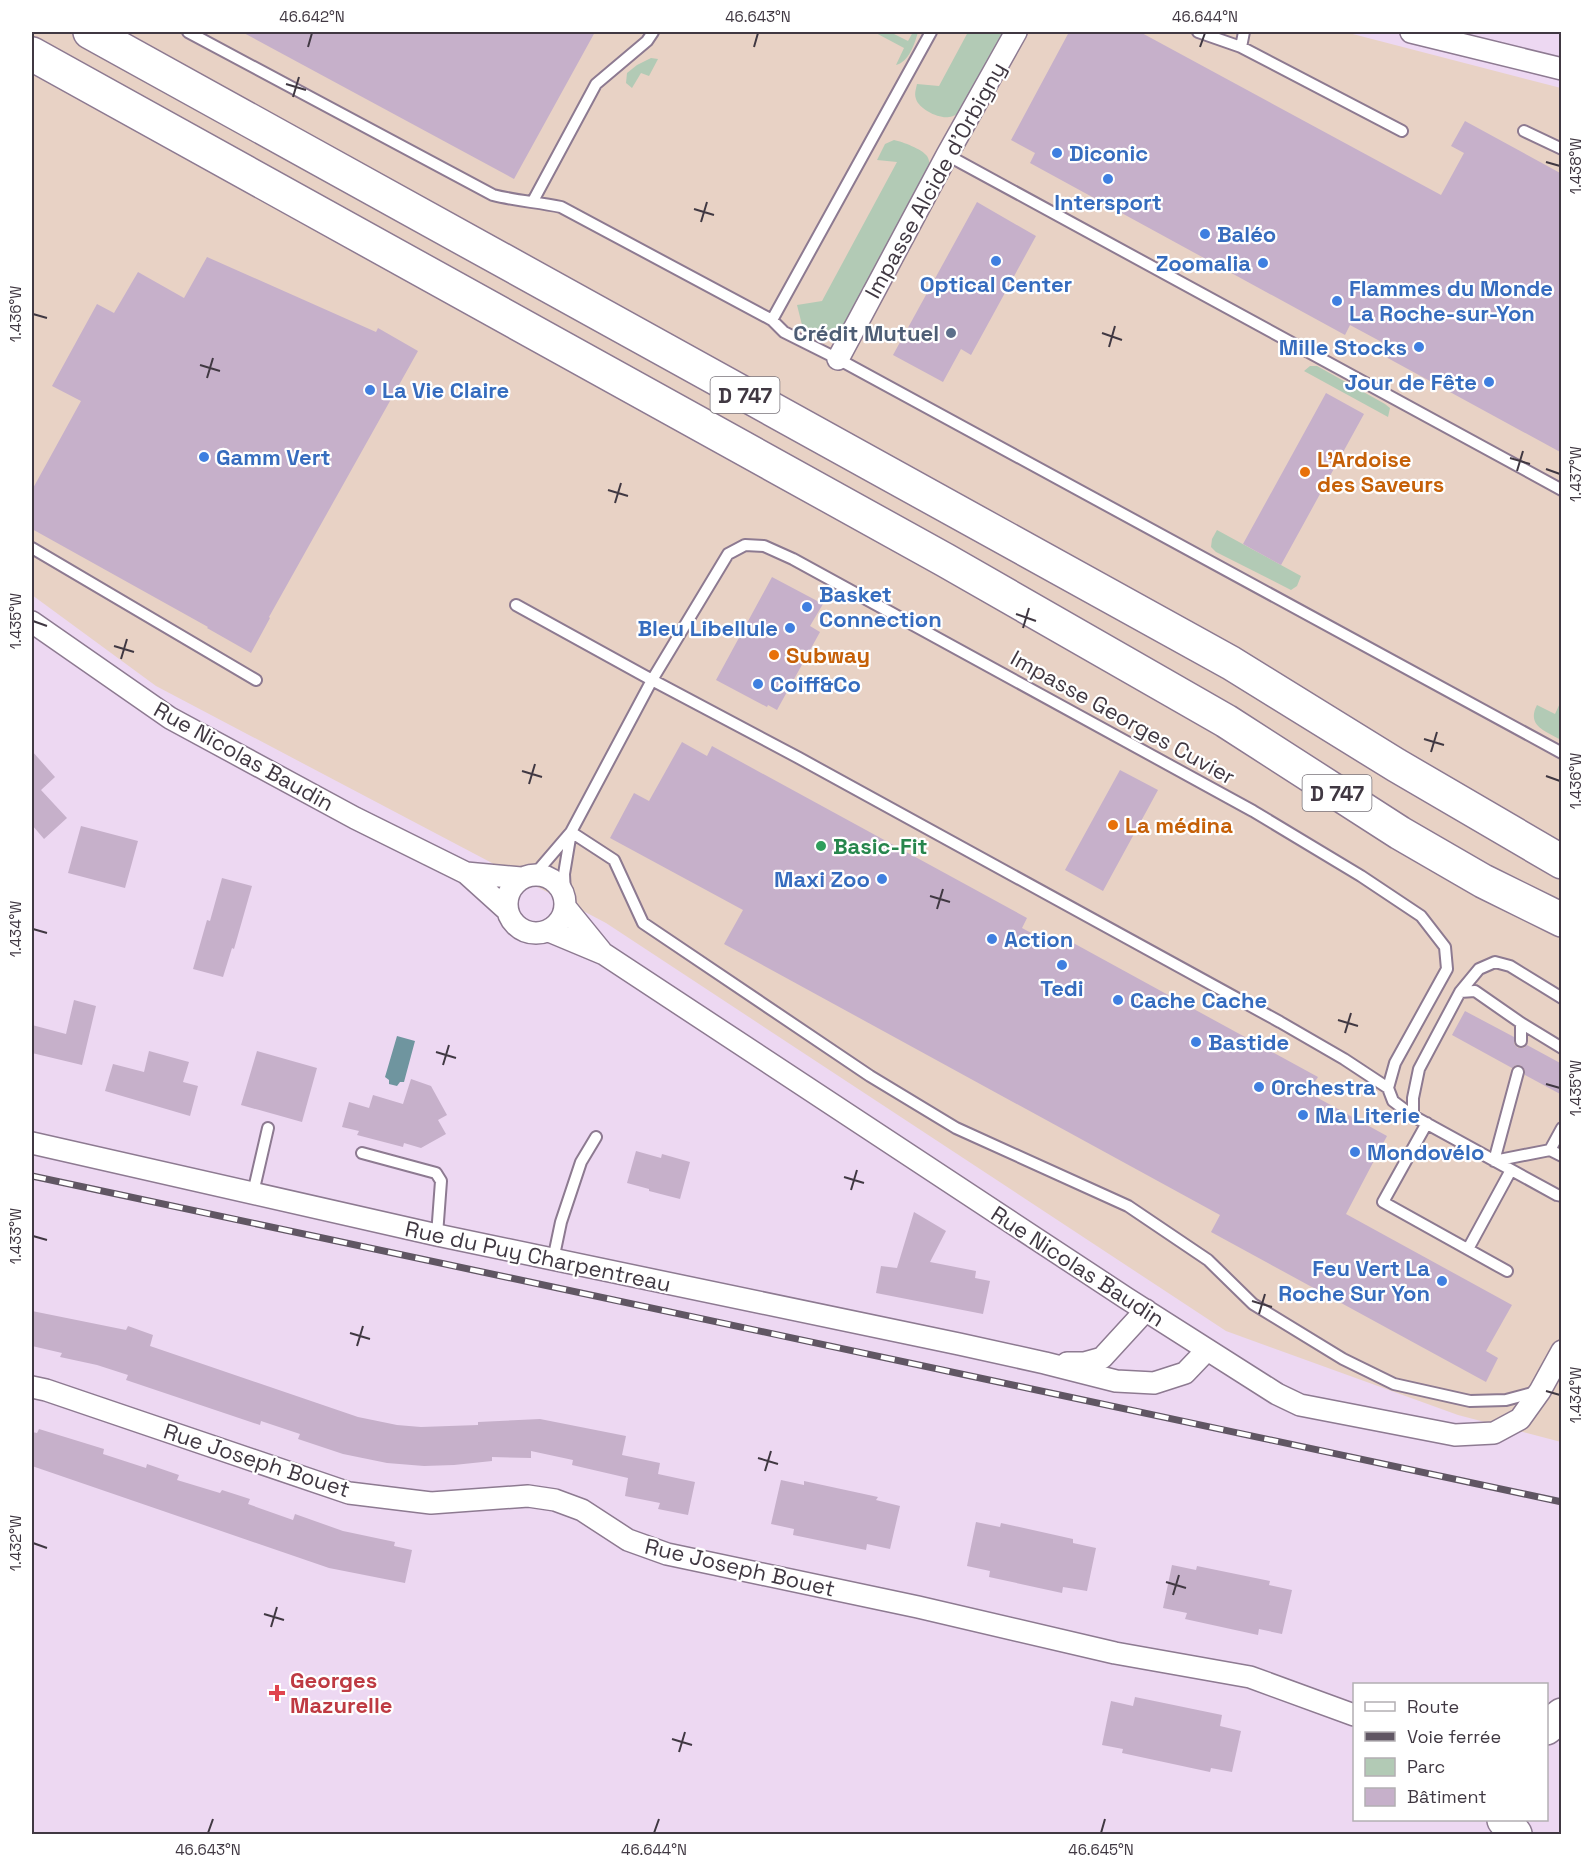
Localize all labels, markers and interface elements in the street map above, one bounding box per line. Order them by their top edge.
text: 46.642°N [279,7,345,26]
text: 46.643°N [725,7,791,26]
text: 46.644°N [1172,7,1238,26]
street label: Impasse Alcide d'Orbigny [858,57,1012,303]
text: 1.438°W [1566,138,1585,194]
place label: Diconic [1069,139,1148,167]
marker: Diconic [1050,146,1064,160]
marker: Intersport [1101,172,1115,186]
place label: Intersport [1054,188,1162,216]
place label: Baléo [1217,220,1276,248]
marker: Baléo [1198,227,1212,241]
place label: Zoomalia [1156,249,1251,277]
marker: Optical Center [989,254,1003,268]
marker: Zoomalia [1256,256,1270,270]
place label: Optical Center [920,270,1073,298]
place label: Flammes du Monde La Roche-sur-Yon [1349,274,1553,327]
text: 1.436°W [6,286,25,342]
marker: Flammes du Monde La Roche-sur-Yon [1330,294,1344,308]
place label: Crédit Mutuel [793,319,939,347]
marker: Crédit Mutuel [944,326,958,340]
place label: Mille Stocks [1279,333,1407,361]
marker: Mille Stocks [1412,340,1426,354]
place label: Jour de Fête [1344,368,1477,396]
marker: Jour de Fête [1482,375,1496,389]
place label: La Vie Claire [382,376,509,404]
road number: D 747 [710,377,780,413]
marker: La Vie Claire [363,383,377,397]
place label: Gamm Vert [216,443,331,471]
place label: L'Ardoise des Saveurs [1317,445,1444,498]
text: 1.437°W [1566,446,1585,502]
marker: Gamm Vert [197,450,211,464]
marker: L'Ardoise des Saveurs [1298,465,1312,479]
place label: Basket Connection [819,580,942,633]
text: 1.435°W [6,593,25,649]
marker: Basket Connection [800,600,814,614]
place label: Bleu Libellule [637,614,778,642]
marker: Bleu Libellule [783,621,797,635]
place label: Subway [786,641,870,669]
street label: Impasse Georges Cuvier [1006,644,1240,790]
marker: Subway [767,648,781,662]
place label: Coiff&Co [770,670,861,698]
marker: Coiff&Co [751,677,765,691]
street label: Rue Nicolas Baudin [149,695,339,817]
text: 1.436°W [1566,753,1585,809]
road number: D 747 [1302,775,1372,811]
place label: La médina [1125,811,1233,839]
marker: La médina [1106,818,1120,832]
place label: Basic-Fit [833,832,928,860]
marker: Basic-Fit [814,839,828,853]
place label: Maxi Zoo [774,865,870,893]
marker: Maxi Zoo [875,872,889,886]
text: 1.434°W [6,901,25,957]
place label: Action [1004,925,1073,953]
marker: Action [985,932,999,946]
marker: Tedi [1055,958,1069,972]
place label: Tedi [1040,974,1084,1002]
place label: Cache Cache [1130,986,1267,1014]
marker: Cache Cache [1111,993,1125,1007]
place label: Bastide [1208,1028,1289,1056]
marker: Bastide [1189,1035,1203,1049]
text: 1.435°W [1566,1060,1585,1116]
place label: Orchestra [1271,1073,1376,1101]
marker: Orchestra [1252,1080,1266,1094]
place label: Ma Literie [1315,1101,1420,1129]
marker: Ma Literie [1296,1108,1310,1122]
place label: Mondovélo [1367,1138,1484,1166]
marker: Mondovélo [1348,1145,1362,1159]
street label: Rue Nicolas Baudin [986,1199,1170,1333]
text: 1.433°W [6,1208,25,1264]
street label: Rue du Puy Charpentreau [403,1214,673,1298]
place label: Feu Vert La Roche Sur Yon [1278,1254,1430,1307]
marker: Feu Vert La Roche Sur Yon [1435,1274,1449,1288]
text: 1.434°W [1566,1367,1585,1423]
street label: Rue Joseph Bouet [160,1417,354,1503]
text: 1.432°W [6,1515,25,1571]
street label: Rue Joseph Bouet [642,1531,838,1603]
place label: Georges Mazurelle [290,1666,392,1719]
legend [1353,1683,1548,1821]
marker: Georges Mazurelle [268,1684,286,1702]
text: Route [1407,1695,1459,1718]
text: Voie ferrée [1407,1725,1501,1748]
text: Parc [1407,1755,1445,1778]
text: Bâtiment [1407,1785,1487,1808]
text: 46.643°N [175,1840,241,1859]
text: 46.644°N [621,1840,687,1859]
text: 46.645°N [1068,1840,1134,1859]

